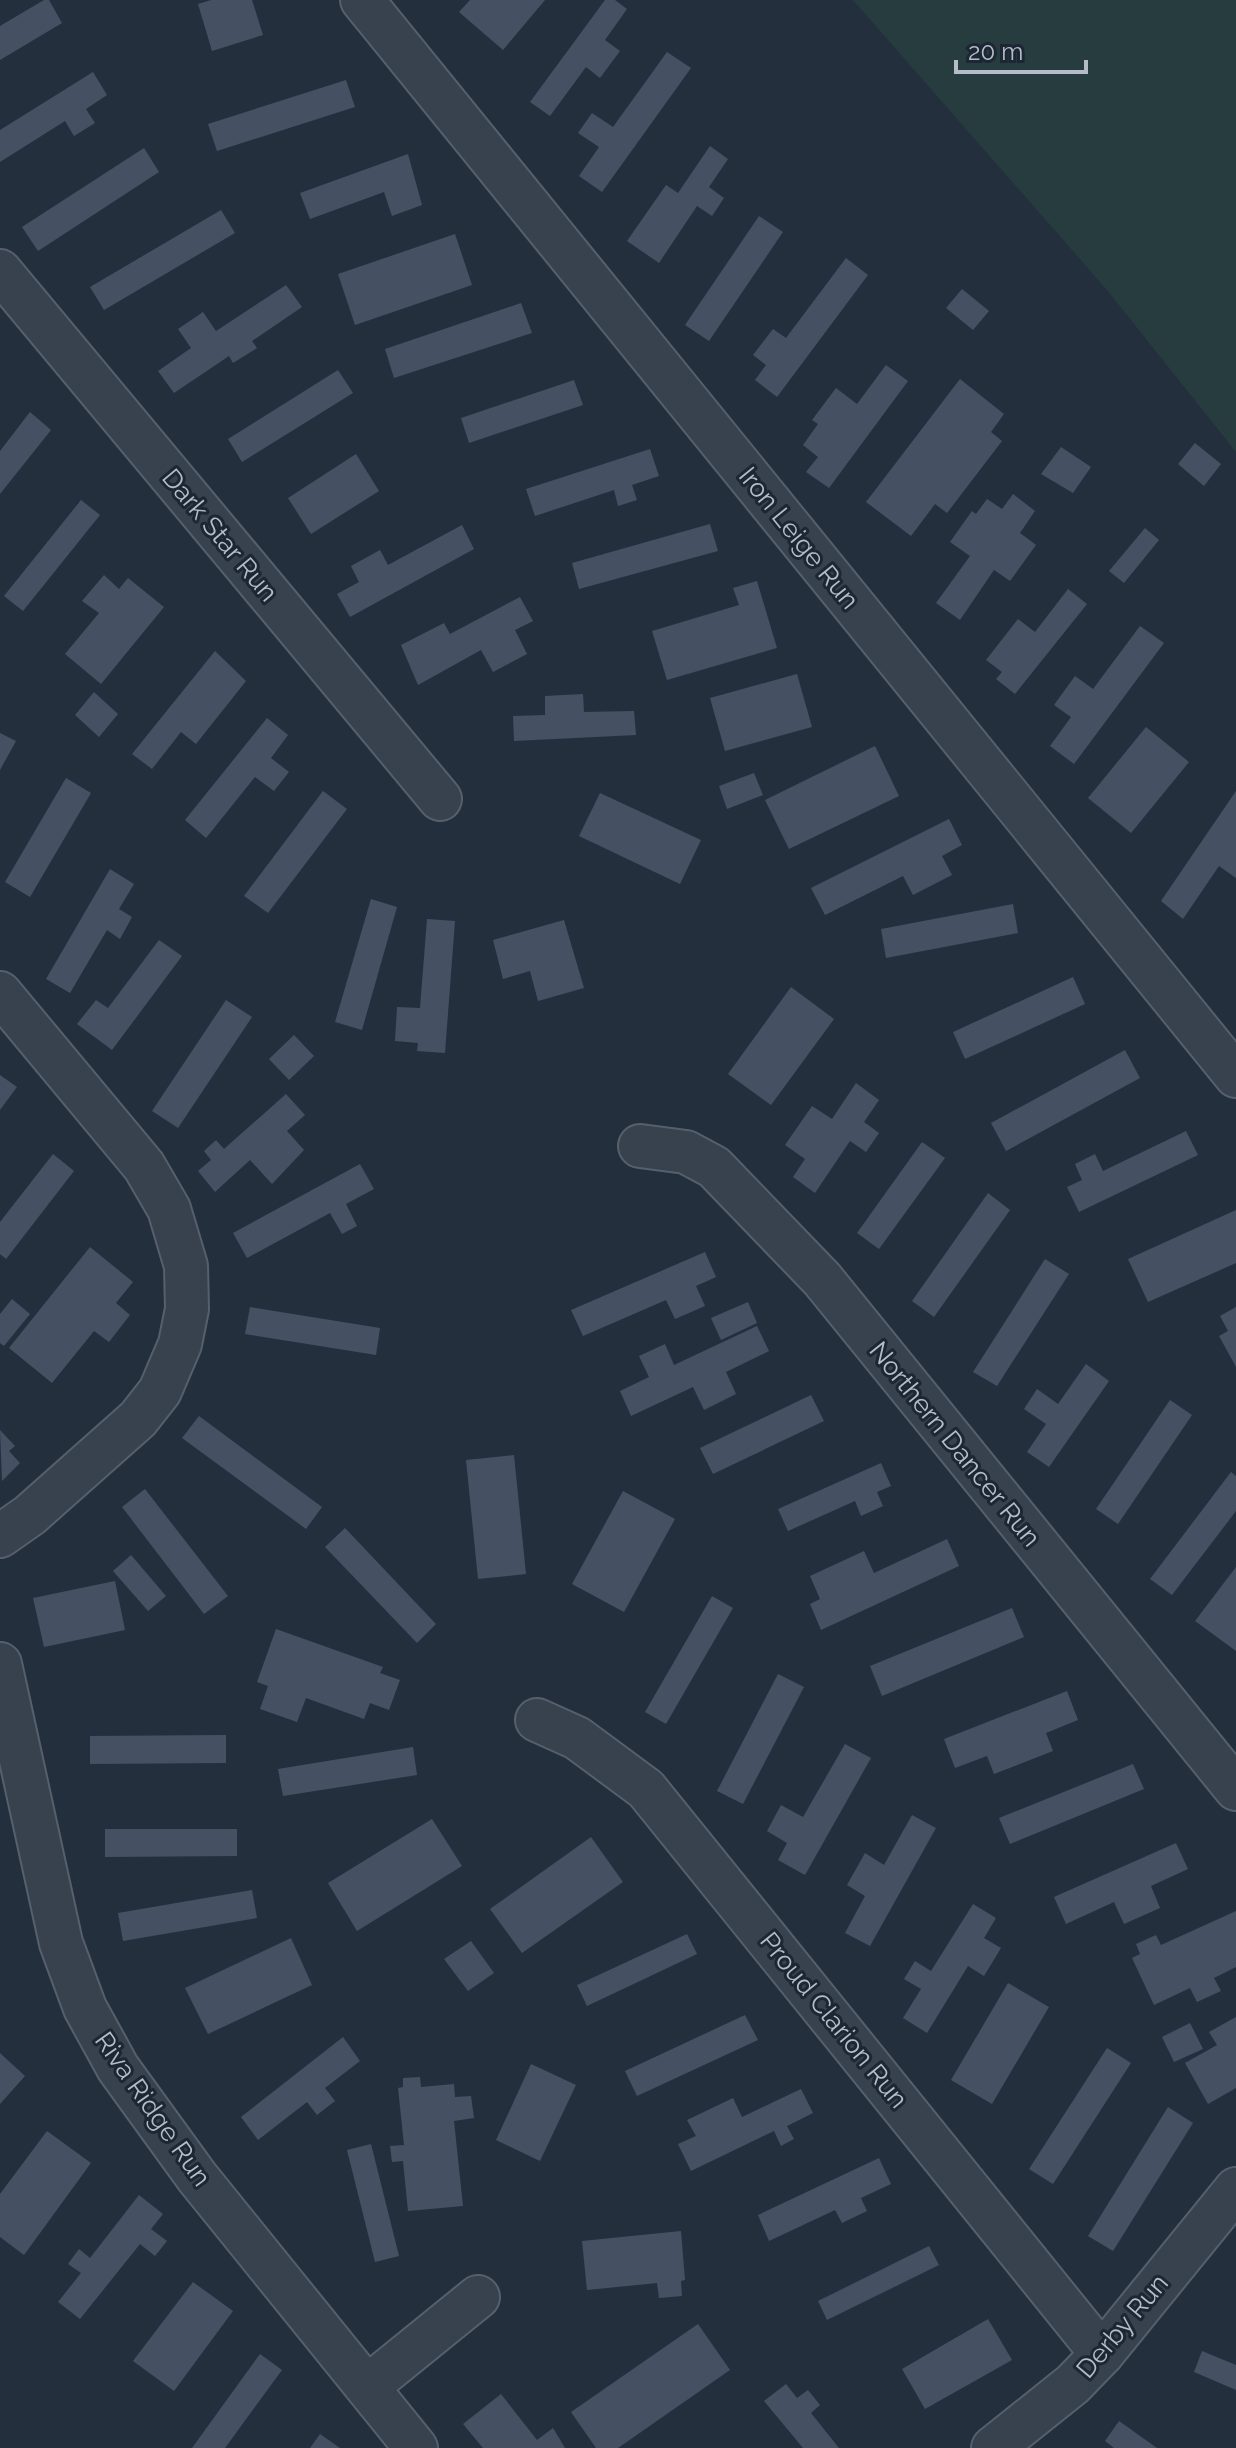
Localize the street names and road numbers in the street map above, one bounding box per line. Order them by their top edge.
street label: Iron Leige Run [733,461,865,615]
street label: Dark Star Run [156,463,284,607]
street label: Northern Dancer Run [863,1336,1047,1552]
street label: Proud Clarion Run [754,1926,914,2114]
street label: Riva Ridge Run [89,2026,217,2192]
street label: Derby Run [1070,2268,1174,2384]

